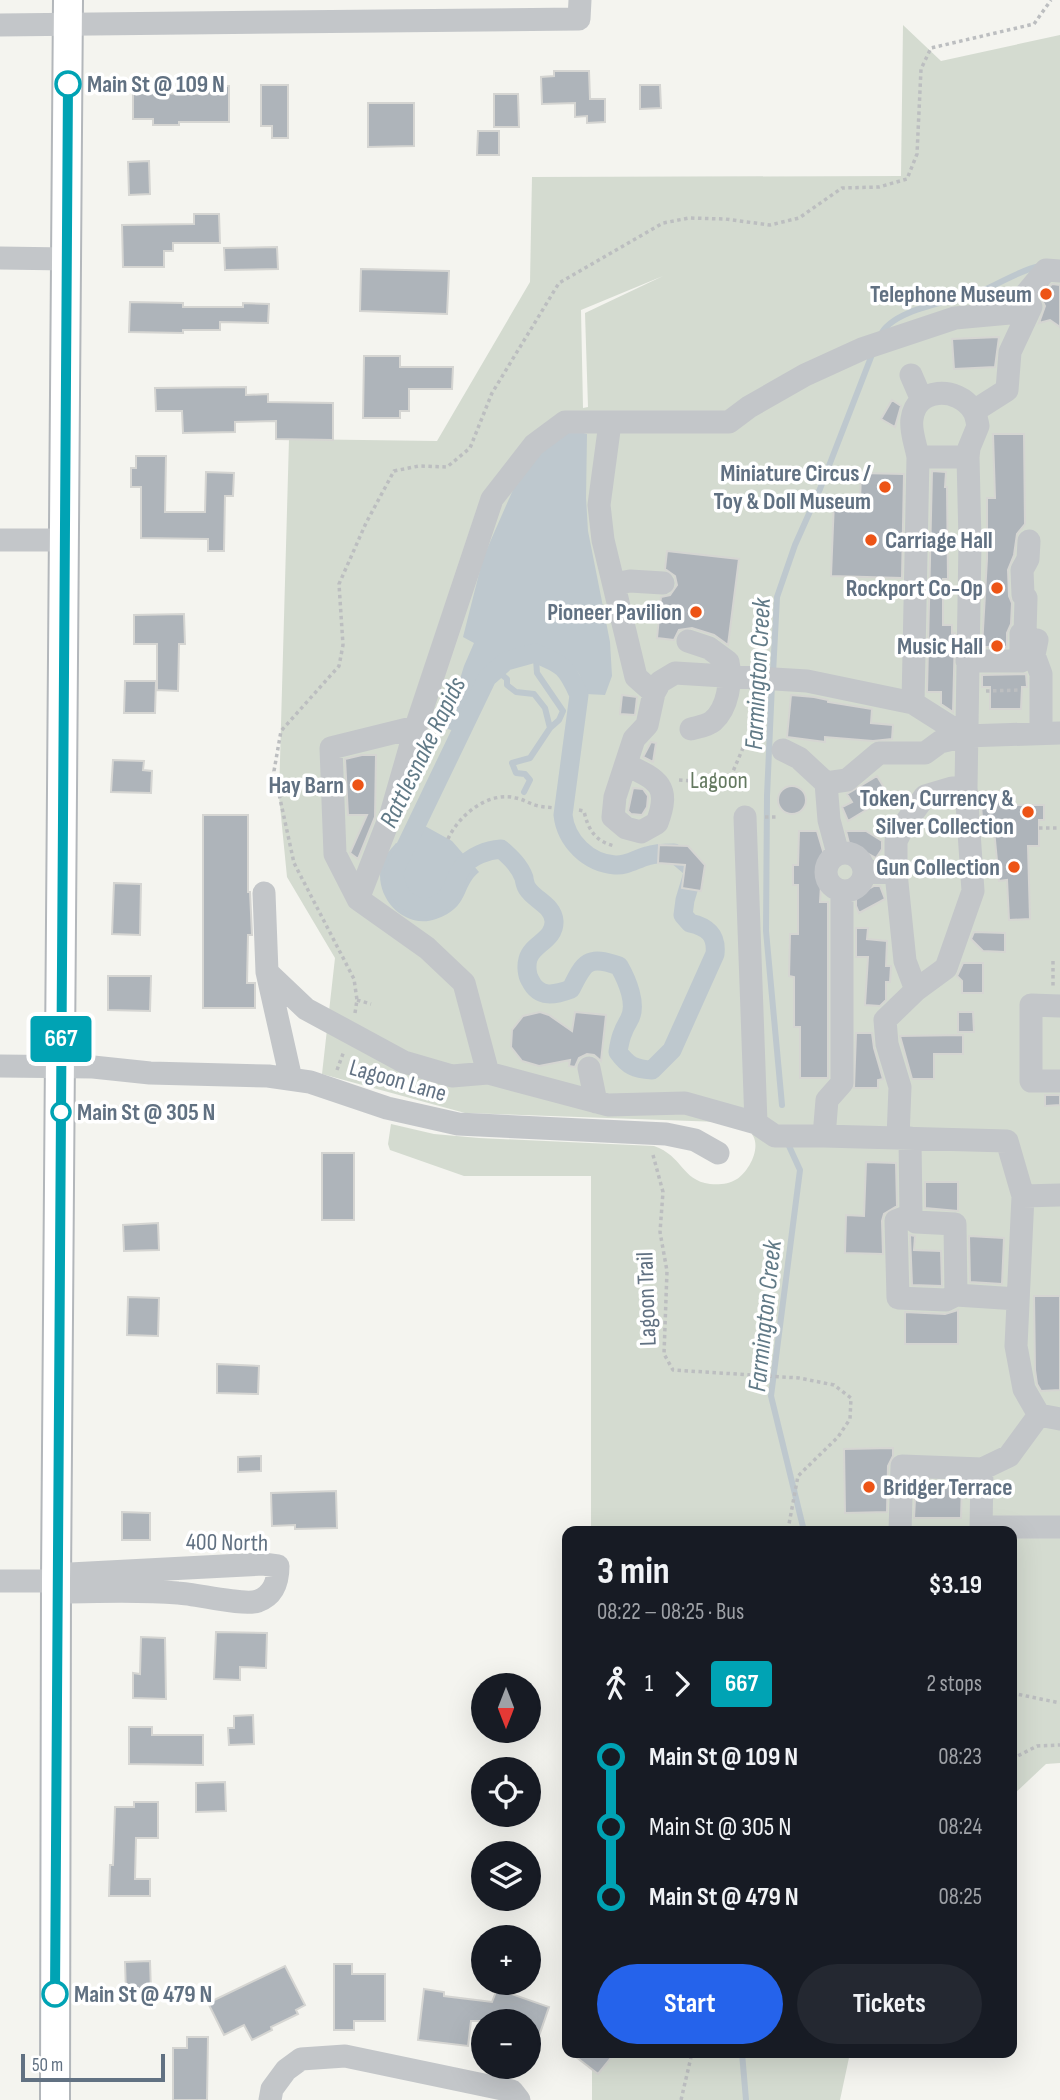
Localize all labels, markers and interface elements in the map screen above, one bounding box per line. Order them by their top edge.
place label: Main St @ 109 N [87,70,225,99]
marker: Main St @ 109 N [55,71,81,97]
place label: Telephone Museum [870,280,1032,309]
marker: Telephone Museum [1038,286,1054,302]
place label: Miniature Circus / Toy & Doll Museum [714,459,871,516]
marker: Miniature Circus / Toy & Doll Museum [877,479,893,495]
place label: Carriage Hall [885,526,993,555]
marker: Carriage Hall [863,532,879,548]
place label: Rockport Co-Op [846,574,983,603]
marker: Rockport Co-Op [989,580,1005,596]
water label: Farmington Creek [739,596,778,751]
place label: Pioneer Pavilion [547,598,682,627]
marker: Pioneer Pavilion [688,604,704,620]
place label: Music Hall [897,632,983,661]
marker: Music Hall [989,638,1005,654]
water label: Rattlesnake Rapids [374,672,473,833]
park label: Lagoon [690,766,748,795]
place label: Hay Barn [268,771,344,800]
marker: Hay Barn [350,777,366,793]
place label: Token, Currency & Silver Collection [860,784,1014,841]
marker: Token, Currency & Silver Collection [1020,804,1036,820]
place label: Gun Collection [876,853,1000,882]
marker: Gun Collection [1006,859,1022,875]
line badge: 667 [21,1016,101,1062]
text: 667 [44,1024,78,1053]
street label: Lagoon Lane [346,1053,450,1108]
place label: Main St @ 305 N [77,1098,215,1127]
marker: Main St @ 305 N [51,1102,71,1122]
water label: Farmington Creek [742,1238,789,1393]
street label: Lagoon Trail [630,1251,663,1347]
place label: Bridger Terrace [883,1473,1012,1502]
marker: Bridger Terrace [861,1479,877,1495]
street label: 400 North [186,1527,268,1558]
text: 3 min [597,1549,670,1594]
text: $3.19 [928,1570,982,1601]
text: 08:22 – 08:25 · Bus [597,1598,744,1626]
icon: walk [597,1665,635,1703]
icon: forward [663,1665,701,1703]
text: 667 [725,1669,758,1698]
text: 1 [645,1670,653,1698]
text: 2 stops [926,1670,982,1698]
north arrow [471,1673,541,1743]
map controls [471,1673,541,2079]
text: Main St @ 109 N [649,1742,798,1773]
text: 08:23 [938,1743,982,1771]
button: locate [471,1757,541,1827]
text: Main St @ 305 N [649,1812,792,1843]
text: 08:24 [938,1813,982,1841]
button: layers [471,1841,541,1911]
text: Main St @ 479 N [649,1882,799,1913]
text: 08:25 [939,1883,982,1911]
button: + [471,1925,541,1995]
button: Start [597,1964,783,2044]
button: Tickets [797,1964,982,2044]
place label: Main St @ 479 N [74,1980,212,2009]
marker: Main St @ 479 N [42,1981,68,2007]
button: − [471,2009,541,2079]
scale bar [21,2051,164,2083]
text: 50 m [32,2054,63,2077]

